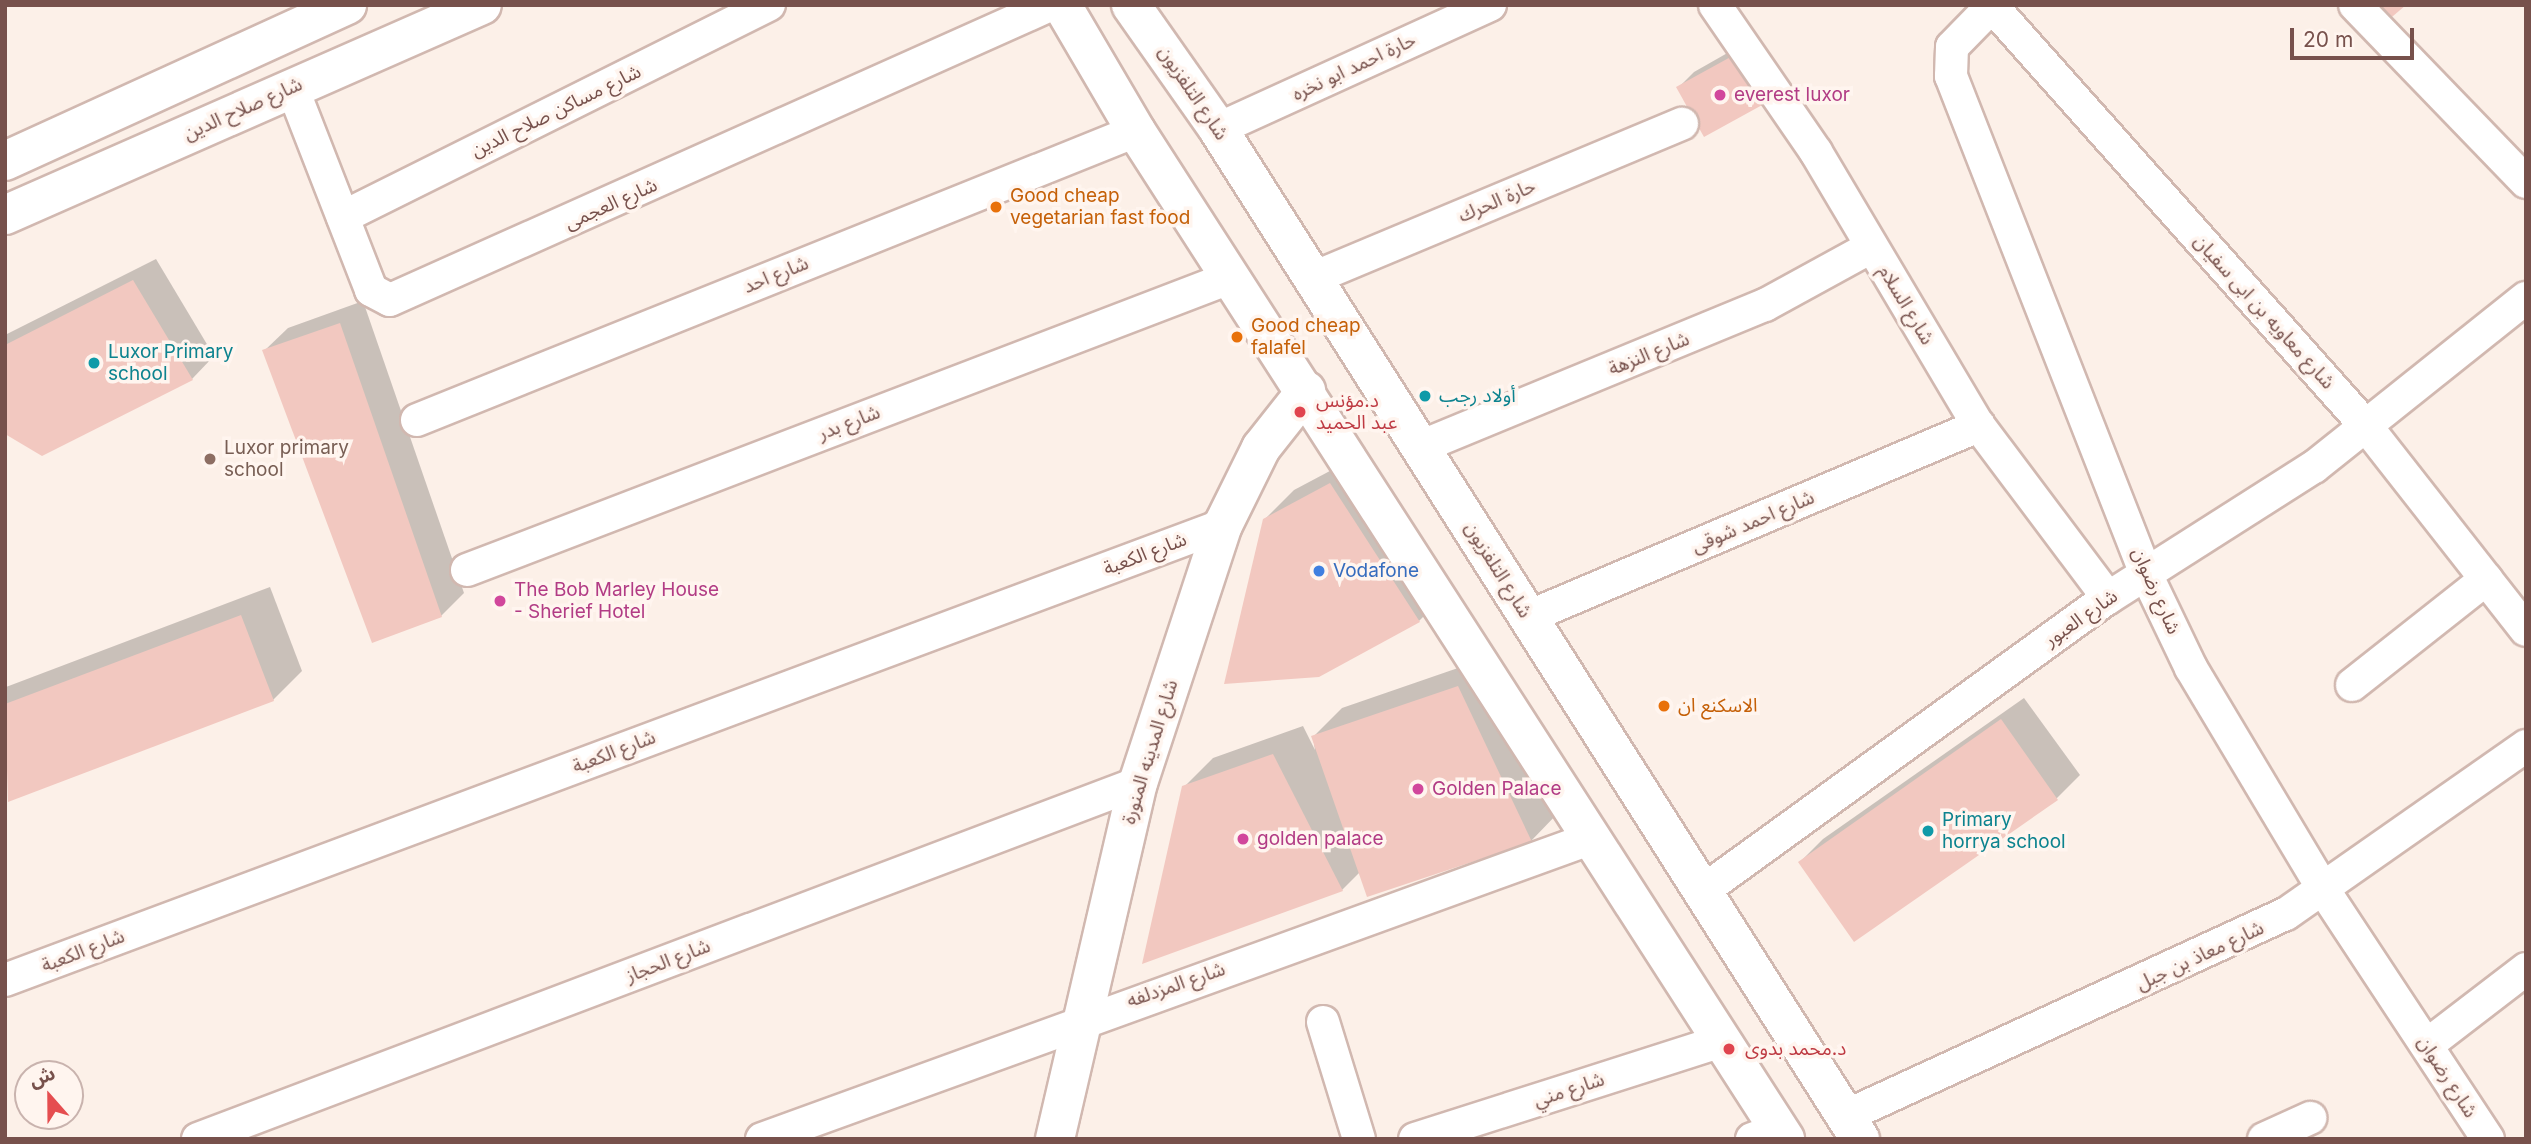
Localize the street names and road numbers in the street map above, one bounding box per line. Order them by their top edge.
street label: حارة احمد ابو نخره [1289,28,1419,106]
street label: شارع التلفزيون [1153,42,1233,144]
street label: شارع مساكن صلاح الدين [467,60,645,162]
street label: شارع صلاح الدين [180,73,306,145]
street label: شارع العجمى [561,173,661,235]
street label: حارة الحرك [1455,175,1539,227]
street label: شارع معاويه بن ابى سفيان [2189,230,2339,394]
street label: شارع احد [740,252,812,298]
street label: شارع السلام [1873,261,1939,349]
street label: شارع النزهة [1605,327,1693,381]
street label: شارع بدر [815,401,883,445]
street label: شارع احمد شوقى [1688,486,1818,558]
street label: شارع التلفزيون [1460,518,1536,622]
street label: شارع الكعبة [1100,528,1190,580]
street label: شارع رضوان [2127,544,2185,638]
street label: شارع العبور [2040,585,2122,651]
street label: شارع المدينه المنورة [1117,677,1183,827]
street label: شارع الكعبة [569,726,659,778]
street label: شارع معاذ بن جبل [2133,916,2267,996]
street label: شارع الكعبة [38,925,128,977]
street label: شارع الحجاز [623,934,713,988]
street label: شارع المزدلفه [1124,958,1228,1012]
street label: شارع رضوان [2412,1032,2482,1122]
street label: شارع مني [1531,1068,1607,1112]

